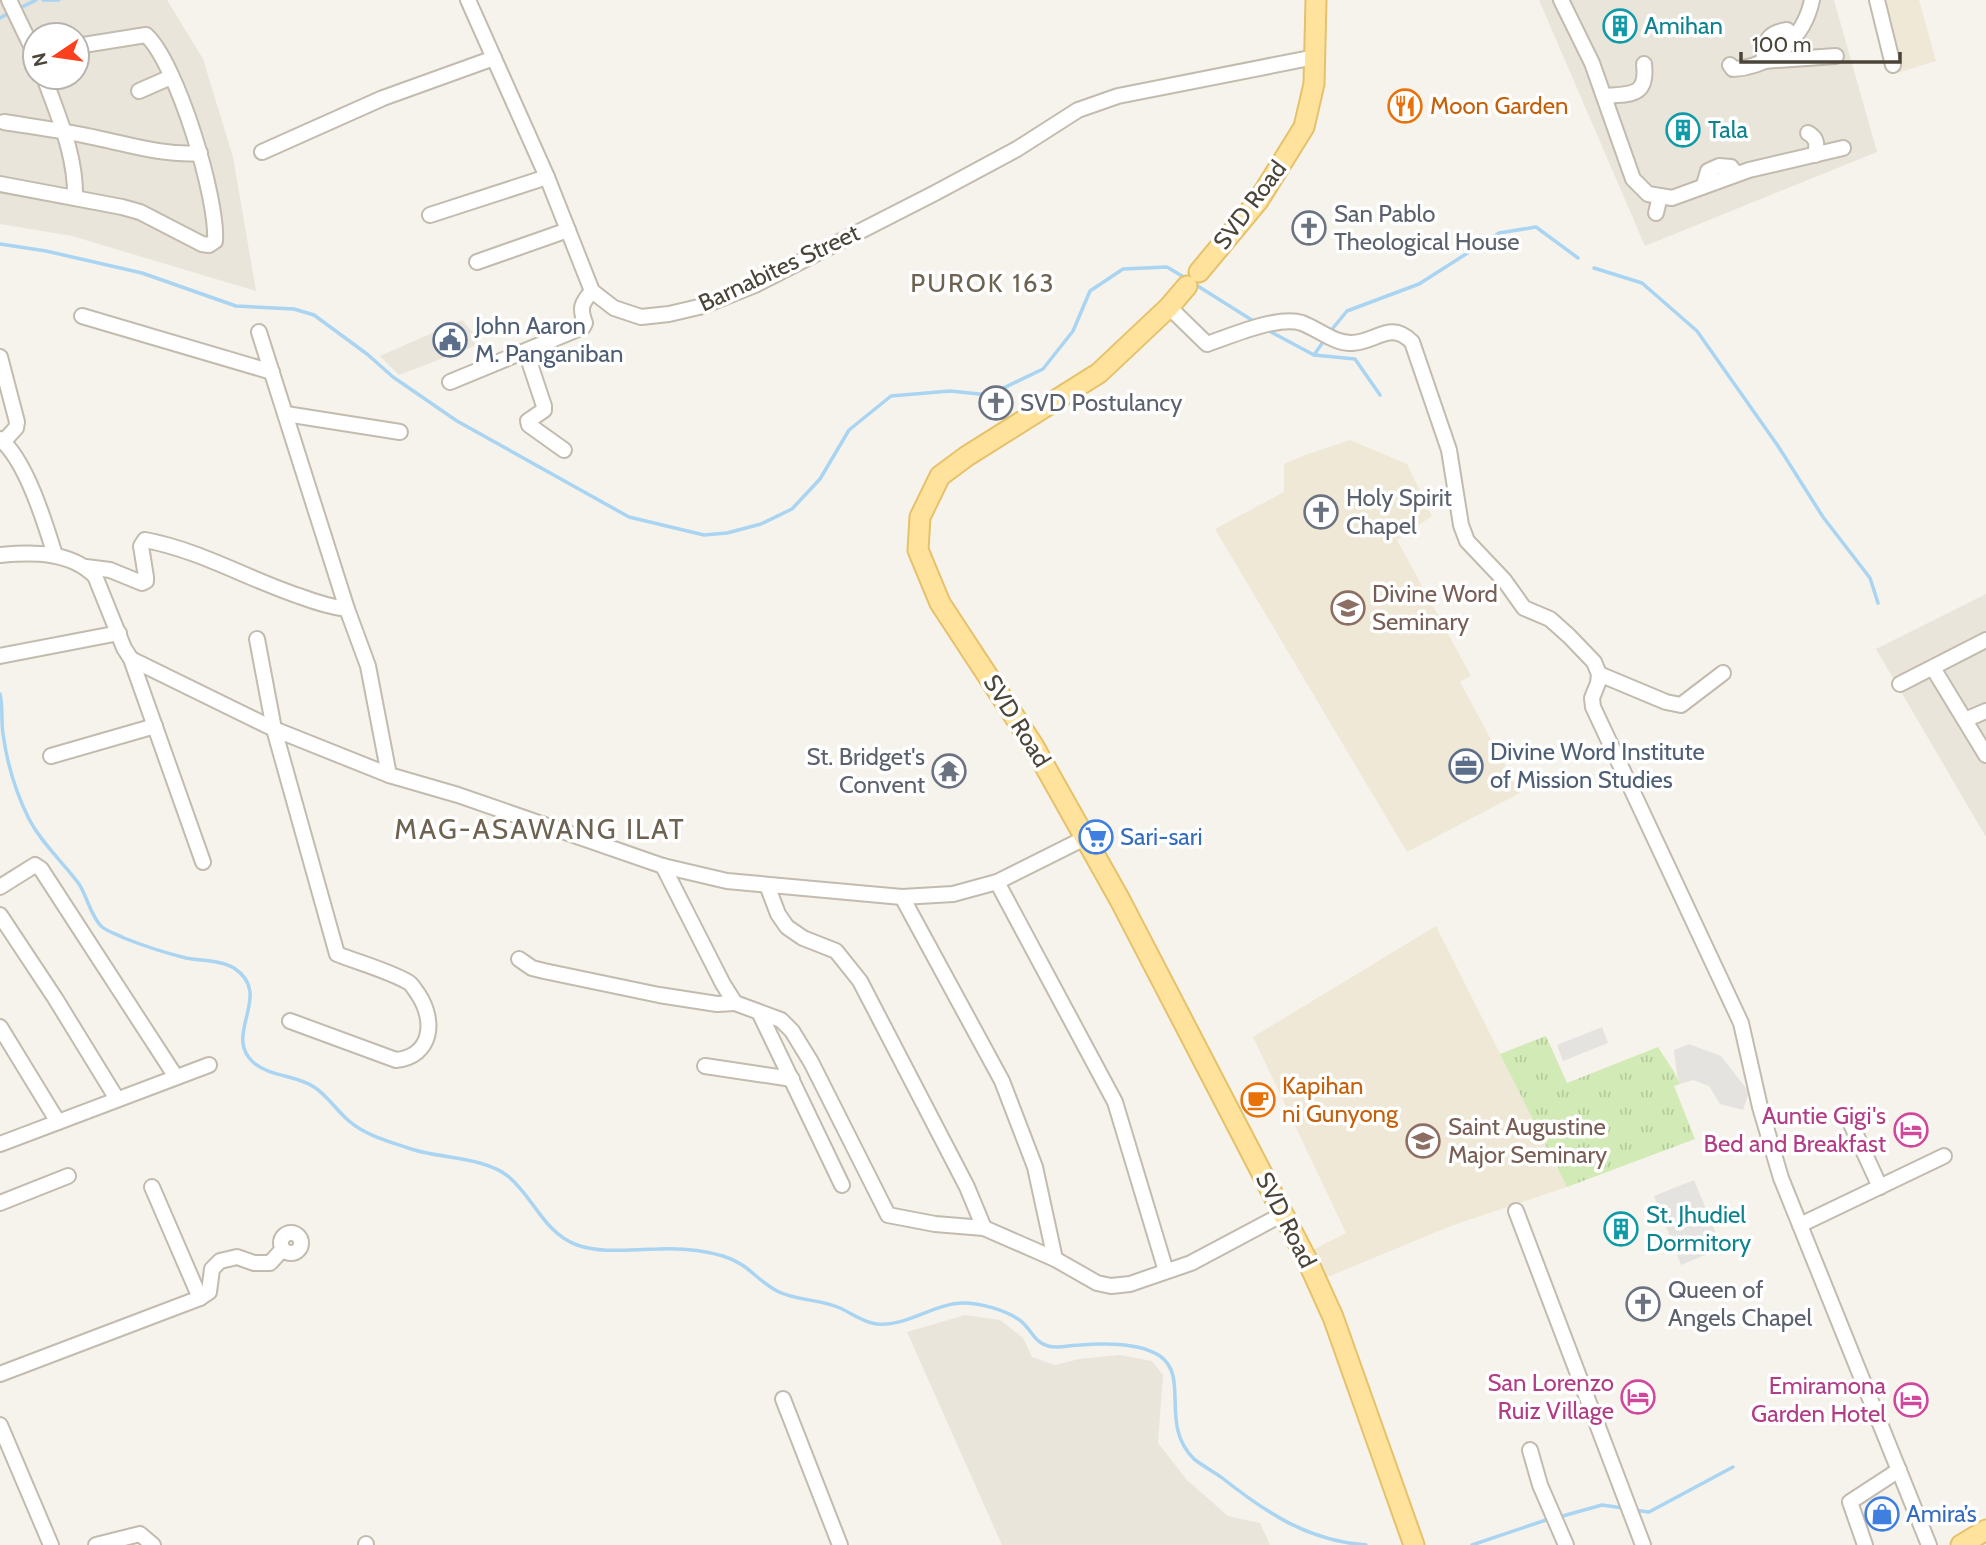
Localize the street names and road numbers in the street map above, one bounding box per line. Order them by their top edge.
street label: SVD Road [1207,155,1292,255]
street label: Barnabites Street [694,218,864,317]
street label: SVD Road [978,669,1057,772]
street label: SVD Road [1250,1167,1323,1272]

